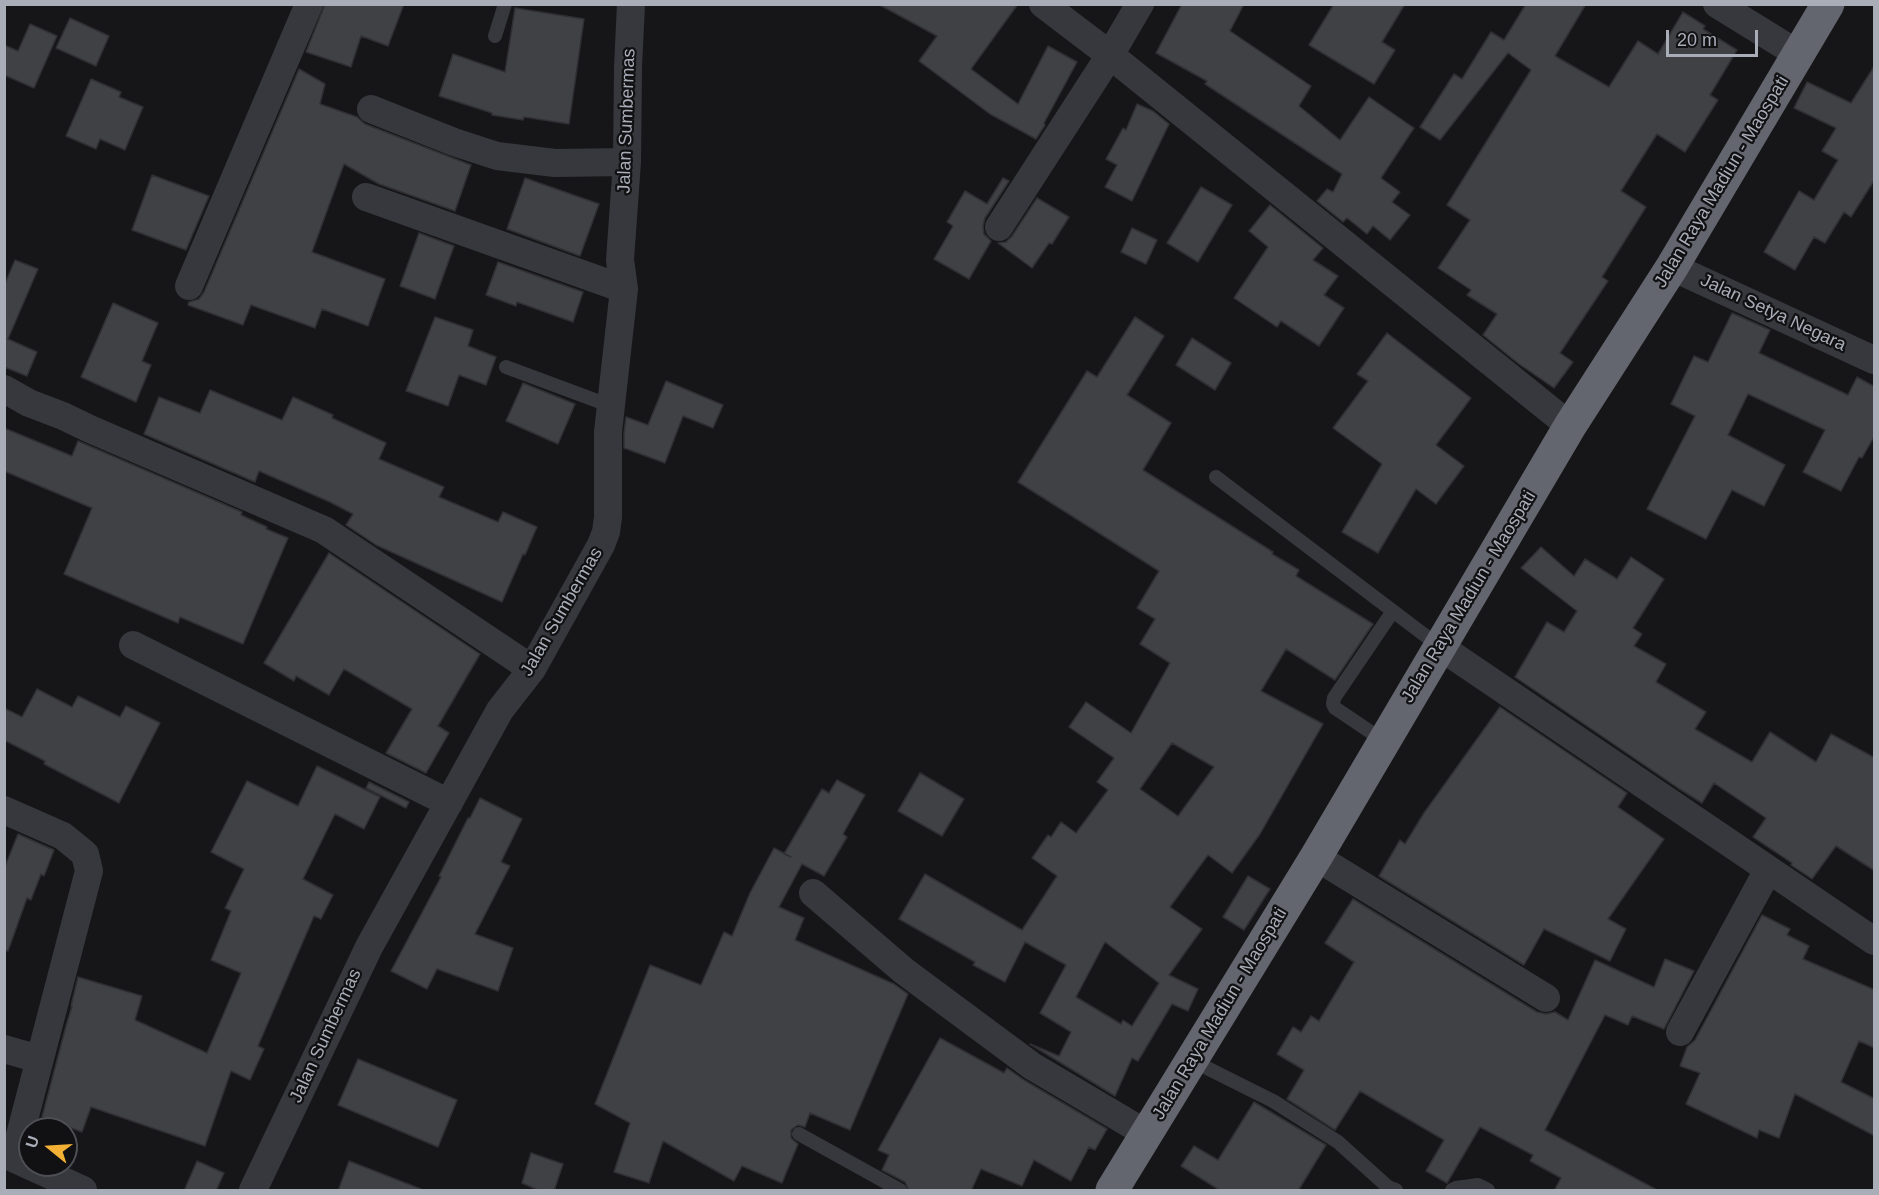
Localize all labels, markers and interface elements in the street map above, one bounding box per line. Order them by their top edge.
scale bar [1669,18,1760,56]
text: 20 m [1677,30,1717,50]
street label: Jalan Sumbermas [614,48,640,194]
street label: Jalan Raya Madiun - Maospati [1650,72,1794,292]
street label: Jalan Setya Negara [1697,270,1849,356]
street label: Jalan Raya Madiun - Maospati [1397,487,1541,707]
street label: Jalan Sumbermas [516,544,608,680]
street label: Jalan Raya Madiun - Maospati [1148,904,1292,1124]
street label: Jalan Sumbermas [286,966,366,1106]
north arrow [18,1117,78,1177]
text: U [22,1134,42,1150]

